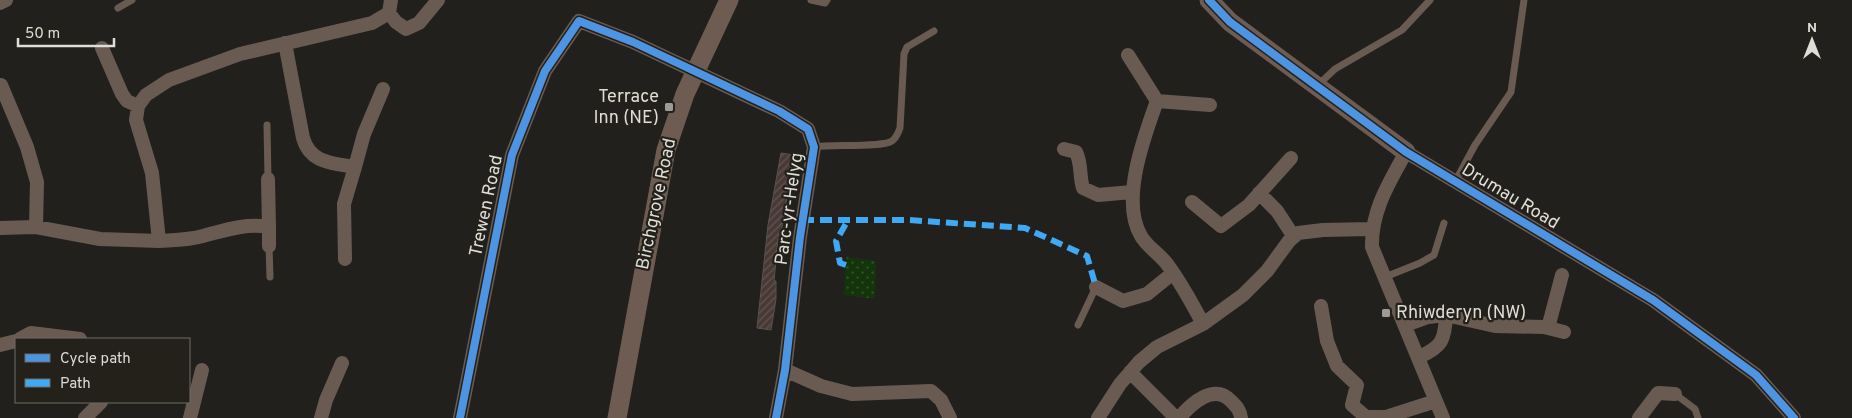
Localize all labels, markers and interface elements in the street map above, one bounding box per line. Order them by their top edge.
scale bar [18,15,114,47]
north arrow [1787,15,1837,65]
text: N [1807,20,1817,37]
text: 50 m [25,25,60,44]
place label: Terrace Inn (NE) [593,86,659,130]
marker: Terrace Inn (NE) [663,101,675,113]
street label: Birchgrove Road [632,136,682,272]
street label: Parc-yr-Helyg [771,151,809,267]
street label: Trewen Road [465,153,509,259]
street label: Drumau Road [1457,159,1563,235]
place label: Rhiwderyn (NW) [1396,302,1526,325]
marker: Rhiwderyn (NW) [1380,307,1392,319]
legend [15,338,190,403]
text: Cycle path [60,350,131,369]
text: Path [60,375,91,394]

